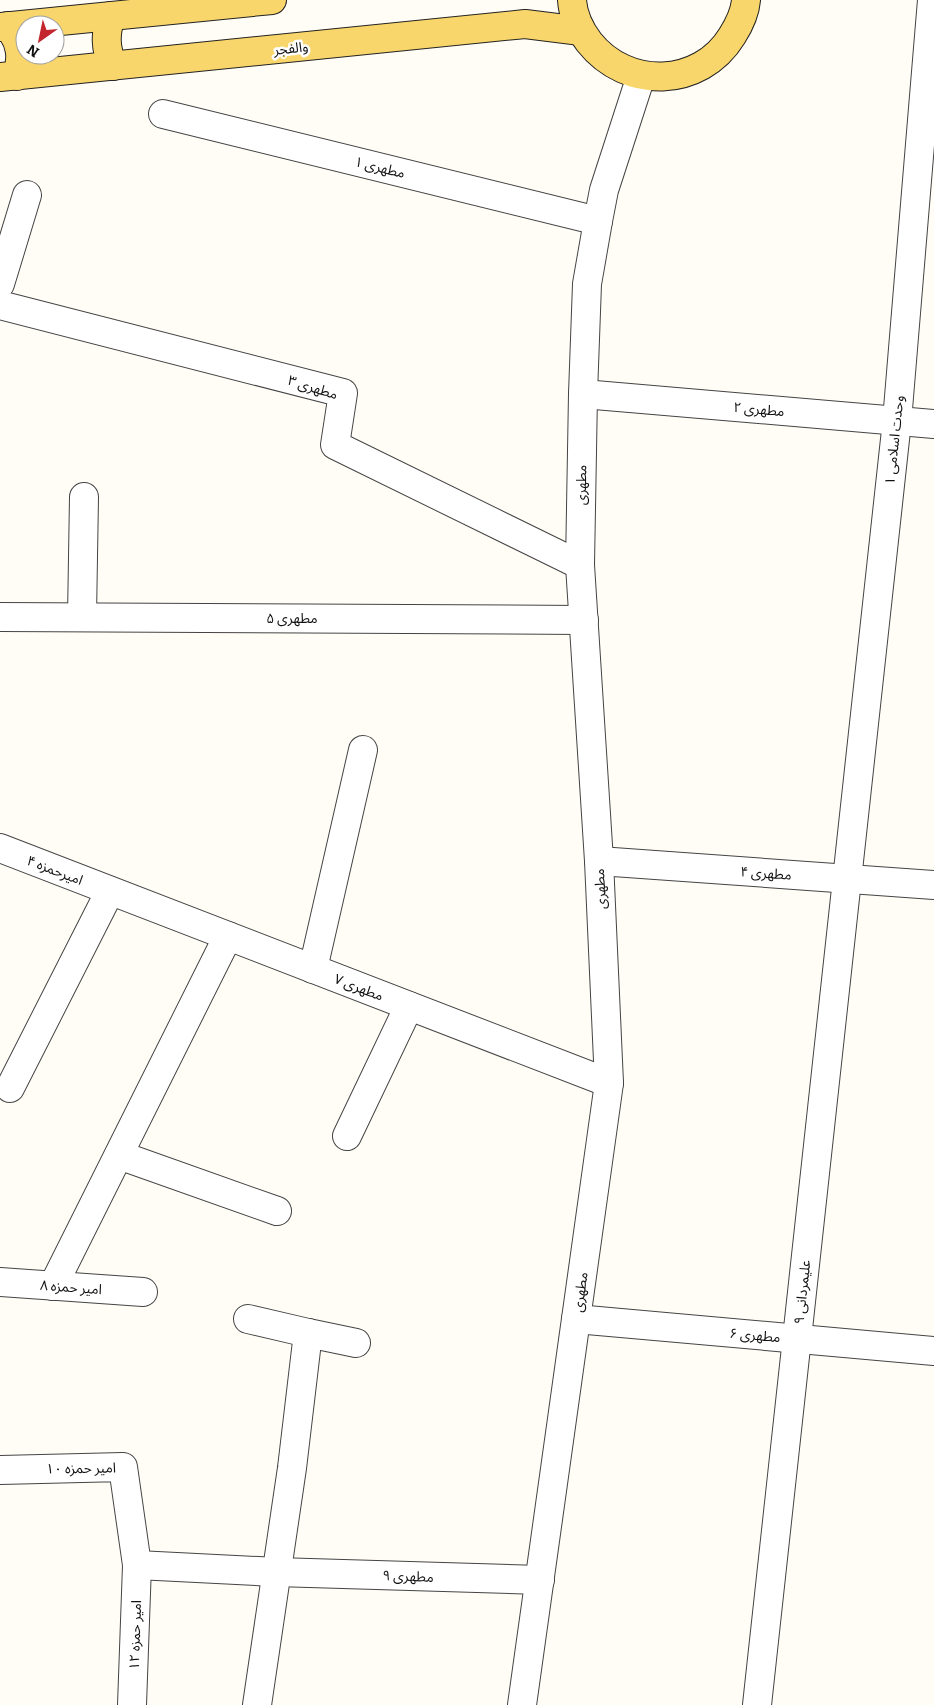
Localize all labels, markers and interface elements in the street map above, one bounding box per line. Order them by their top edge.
north arrow [15,15,65,65]
street label: والفجر [272,38,309,59]
text: N [24,40,42,61]
street label: مطهری ۱ [353,153,407,182]
street label: مطهری ۳ [286,372,340,403]
street label: وحدت اسلامی ۱ [881,394,908,486]
street label: مطهری ۲ [733,399,785,420]
street label: مطهری [573,465,590,505]
street label: مطهری ۵ [266,610,318,627]
street label: امیرحمزه ۴ [24,852,85,889]
street label: مطهری ۴ [740,863,792,884]
street label: مطهری [591,868,610,910]
street label: مطهری ۷ [332,970,386,1005]
street label: علیمردانی ۹ [791,1259,814,1325]
street label: مطهری [569,1271,592,1313]
street label: امیر حمزه ۸ [39,1277,103,1298]
street label: مطهری ۶ [729,1325,781,1346]
street label: امیر حمزه ۱۰ [46,1459,116,1478]
street label: مطهری ۹ [382,1567,434,1586]
street label: امیر حمزه ۱۲ [126,1600,145,1670]

